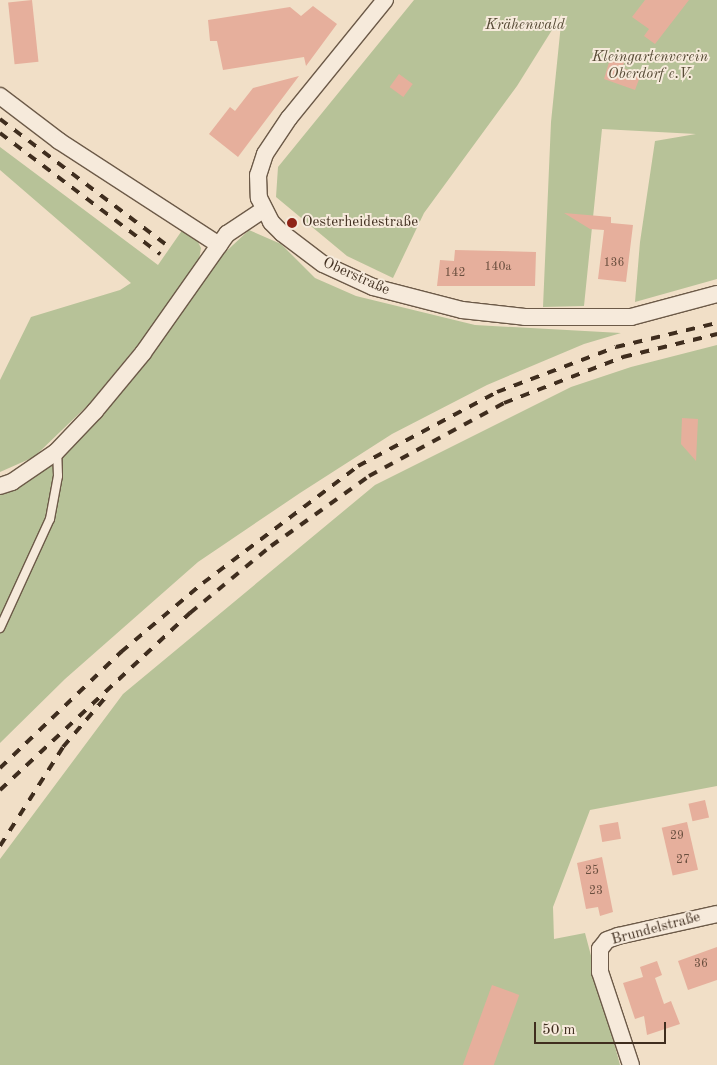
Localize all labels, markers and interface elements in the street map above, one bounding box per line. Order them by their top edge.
park label: Krähenwald [485,17,565,35]
park label: Kleingartenverein Oberdorf e.V. [592,48,708,83]
place label: Oesterheidestraße [302,214,418,232]
marker: Oesterheidestraße [286,217,298,229]
street label: Oberstraße [320,254,392,300]
house number: 136 [604,257,624,271]
house number: 140a [485,261,511,275]
house number: 142 [445,267,465,281]
house number: 29 [670,830,684,844]
house number: 27 [676,854,690,868]
house number: 25 [585,865,599,879]
house number: 23 [589,885,603,899]
street label: Brundelstraße [609,908,703,950]
house number: 36 [694,958,708,972]
scale bar [537,1012,670,1044]
text: 50 m [542,1023,576,1038]

